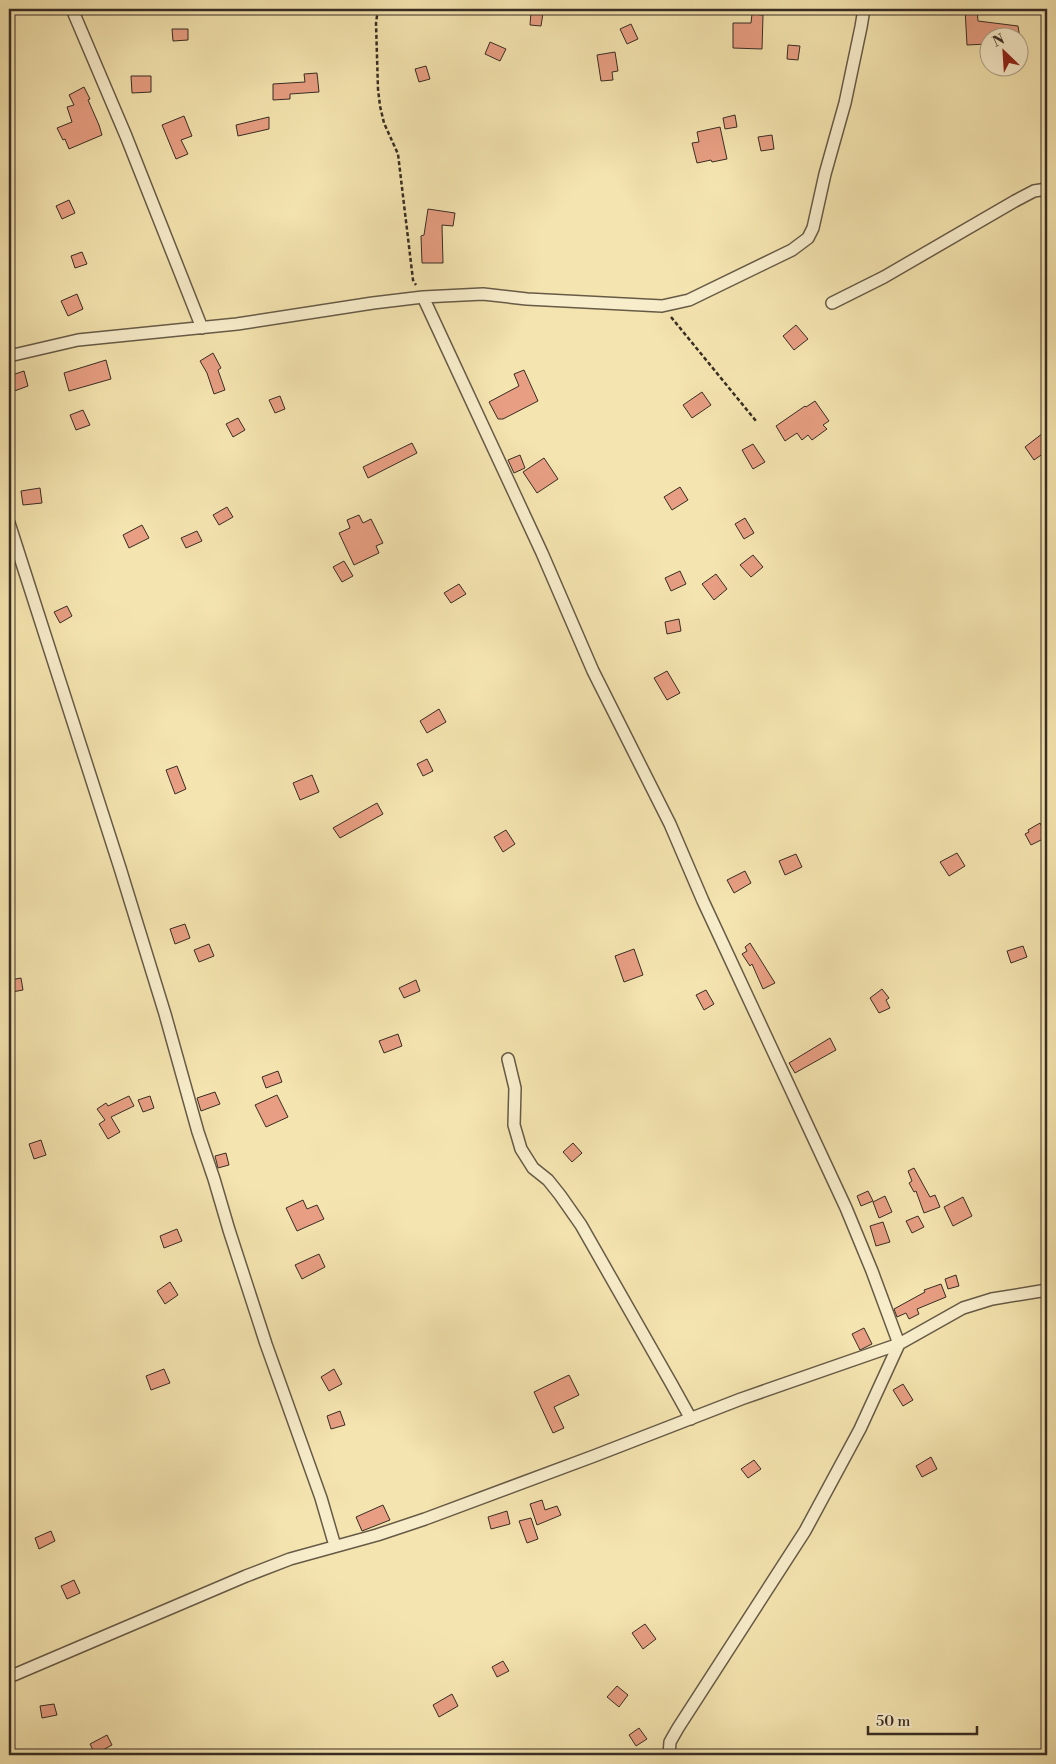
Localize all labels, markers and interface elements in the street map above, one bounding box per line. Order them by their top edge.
north arrow [978,28,1028,78]
text: N [990,31,1008,52]
scale bar [868,1704,977,1736]
text: 50 m [876,1712,910,1731]

